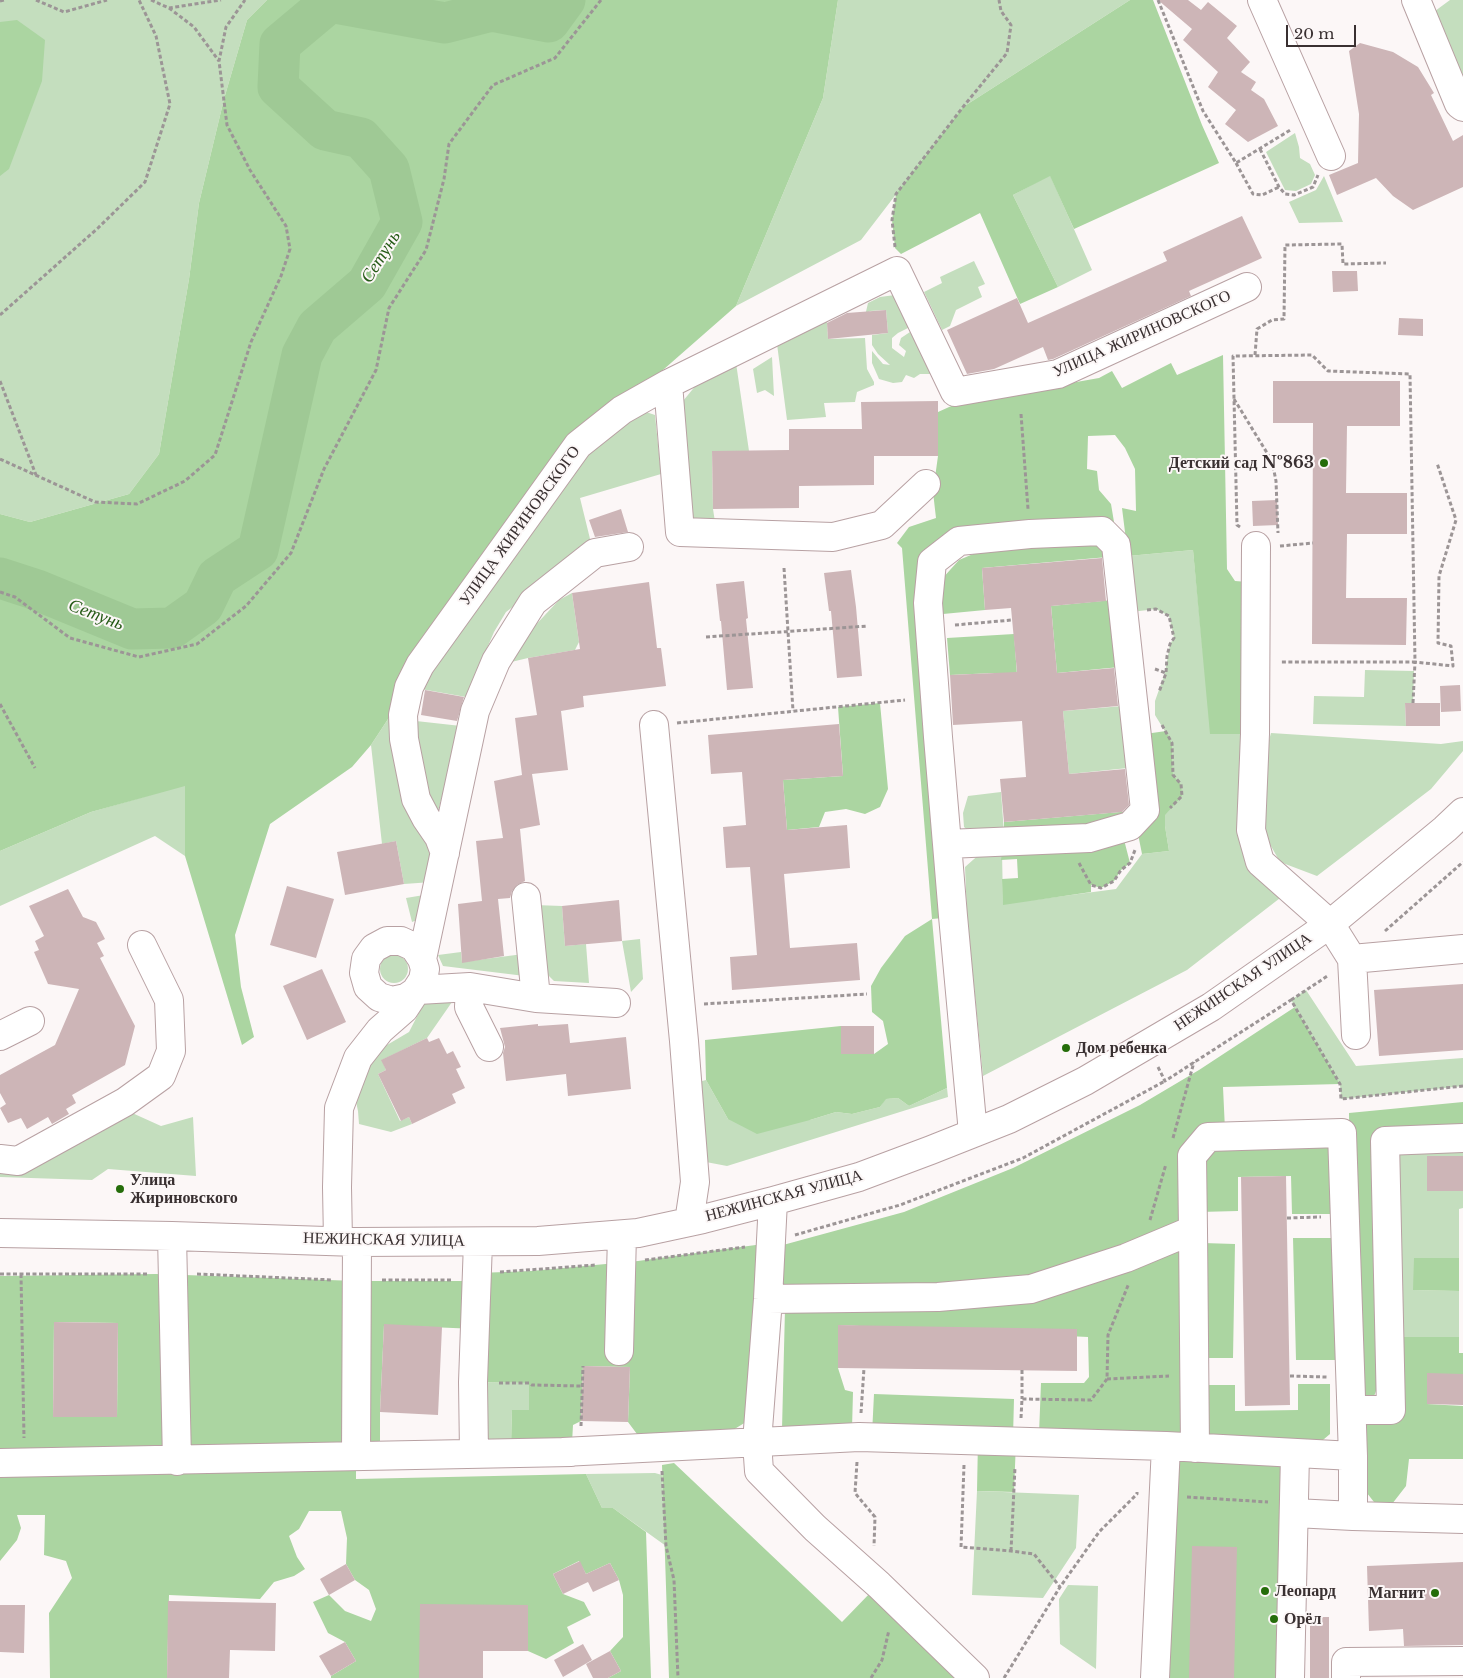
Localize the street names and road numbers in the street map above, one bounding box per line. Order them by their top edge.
street label: УЛИЦА ЖИРИНОВСКОГО [1050,286,1234,382]
street label: УЛИЦА ЖИРИНОВСКОГО [456,442,584,610]
street label: НЕЖИНСКАЯ УЛИЦА [1170,929,1316,1035]
street label: НЕЖИНСКАЯ УЛИЦА [703,1166,865,1226]
street label: НЕЖИНСКАЯ УЛИЦА [303,1229,465,1251]

